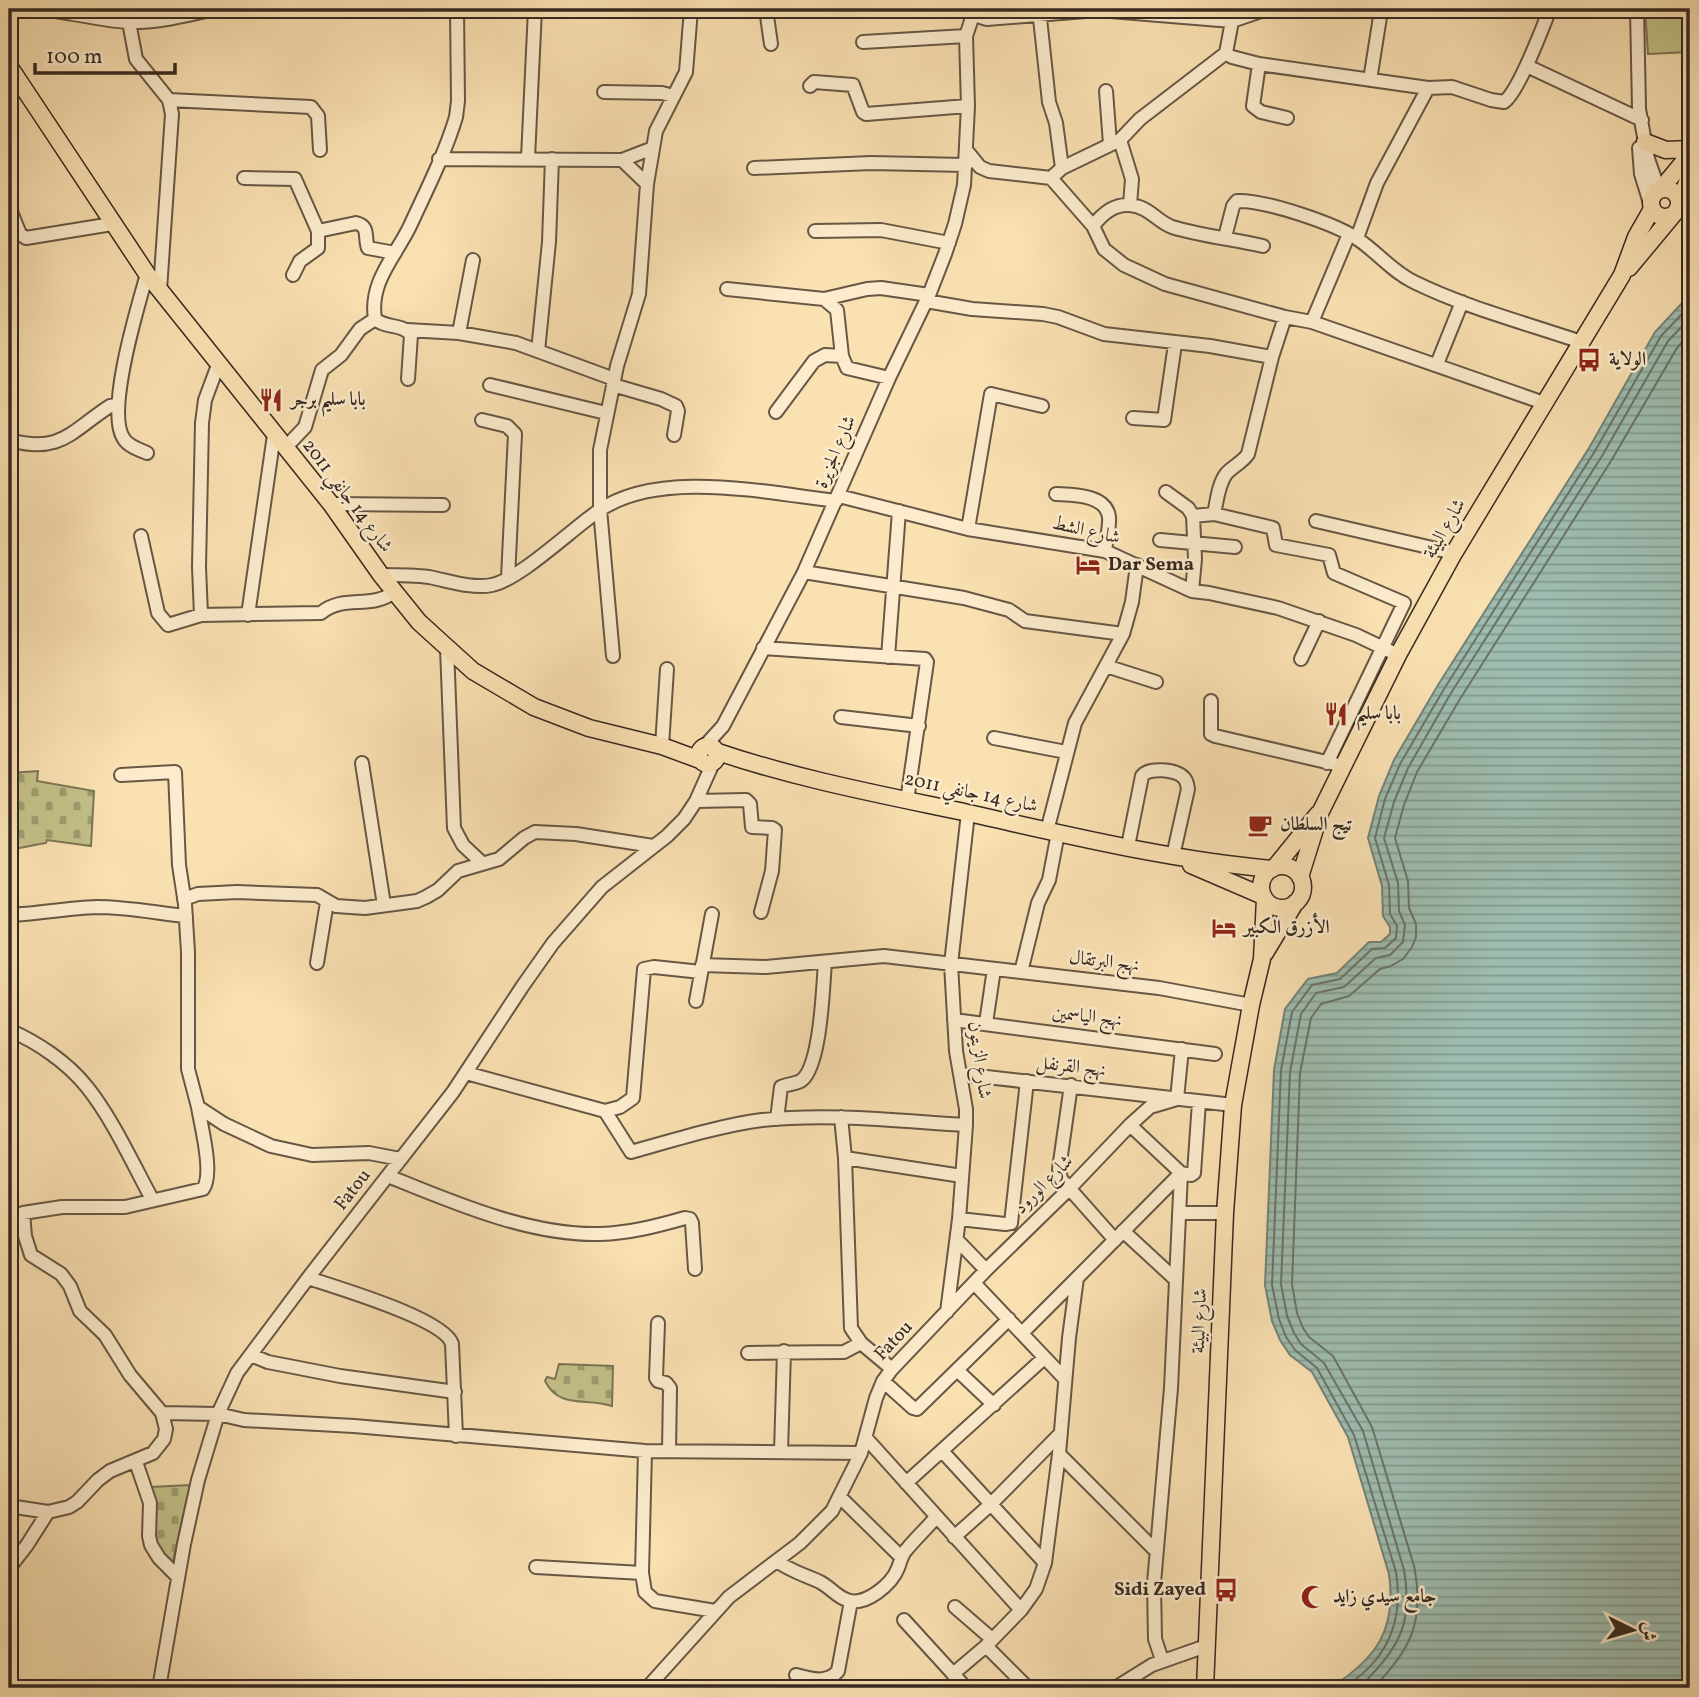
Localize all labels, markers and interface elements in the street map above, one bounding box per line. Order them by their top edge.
scale bar [35,32,175,76]
text: 100 m [46,43,103,72]
bus stop icon: الولاية [1575,346,1603,374]
place label: الولاية [1609,347,1646,373]
restaurant icon: بابا سليم برجر [257,386,285,414]
place label: بابا سليم برجر [289,387,366,417]
street label: شارع الجزيرة [809,411,864,493]
street label: شارع 14 جانفي 2011 [293,434,398,561]
street label: شارع البيئة [1417,494,1473,564]
street label: شارع الشط [1049,511,1123,552]
hotel icon: Dar Sema [1074,551,1102,579]
place label: Dar Sema [1108,552,1194,578]
restaurant icon: بابا سليم [1322,700,1350,728]
place label: بابا سليم [1356,701,1401,731]
street label: شارع 14 جانفي 2011 [901,766,1040,824]
cafe icon: تيج السلطان [1246,811,1274,839]
place label: تيج السلطان [1280,812,1353,841]
place label: الأزرق الكبير [1242,912,1330,941]
hotel icon: الأزرق الكبير [1210,914,1238,942]
street label: نهج البرتقال [1067,945,1141,982]
street label: نهج الياسمين [1050,1000,1123,1037]
street label: شارع الزيتون [960,1019,997,1101]
street label: نهج القرنفل [1034,1050,1107,1087]
street label: شارع الورود [1008,1149,1080,1221]
street label: Fatou [329,1164,377,1216]
street label: شارع البيئة [1186,1288,1215,1354]
street label: Fatou [869,1315,919,1367]
bus stop icon: Sidi Zayed [1212,1576,1240,1604]
place label: Sidi Zayed [1114,1577,1206,1603]
mosque icon: جامع سيدي زايد [1299,1583,1327,1611]
place label: جامع سيدي زايد [1333,1584,1436,1613]
north arrow [1598,1596,1668,1666]
text: ش [1634,1621,1662,1642]

